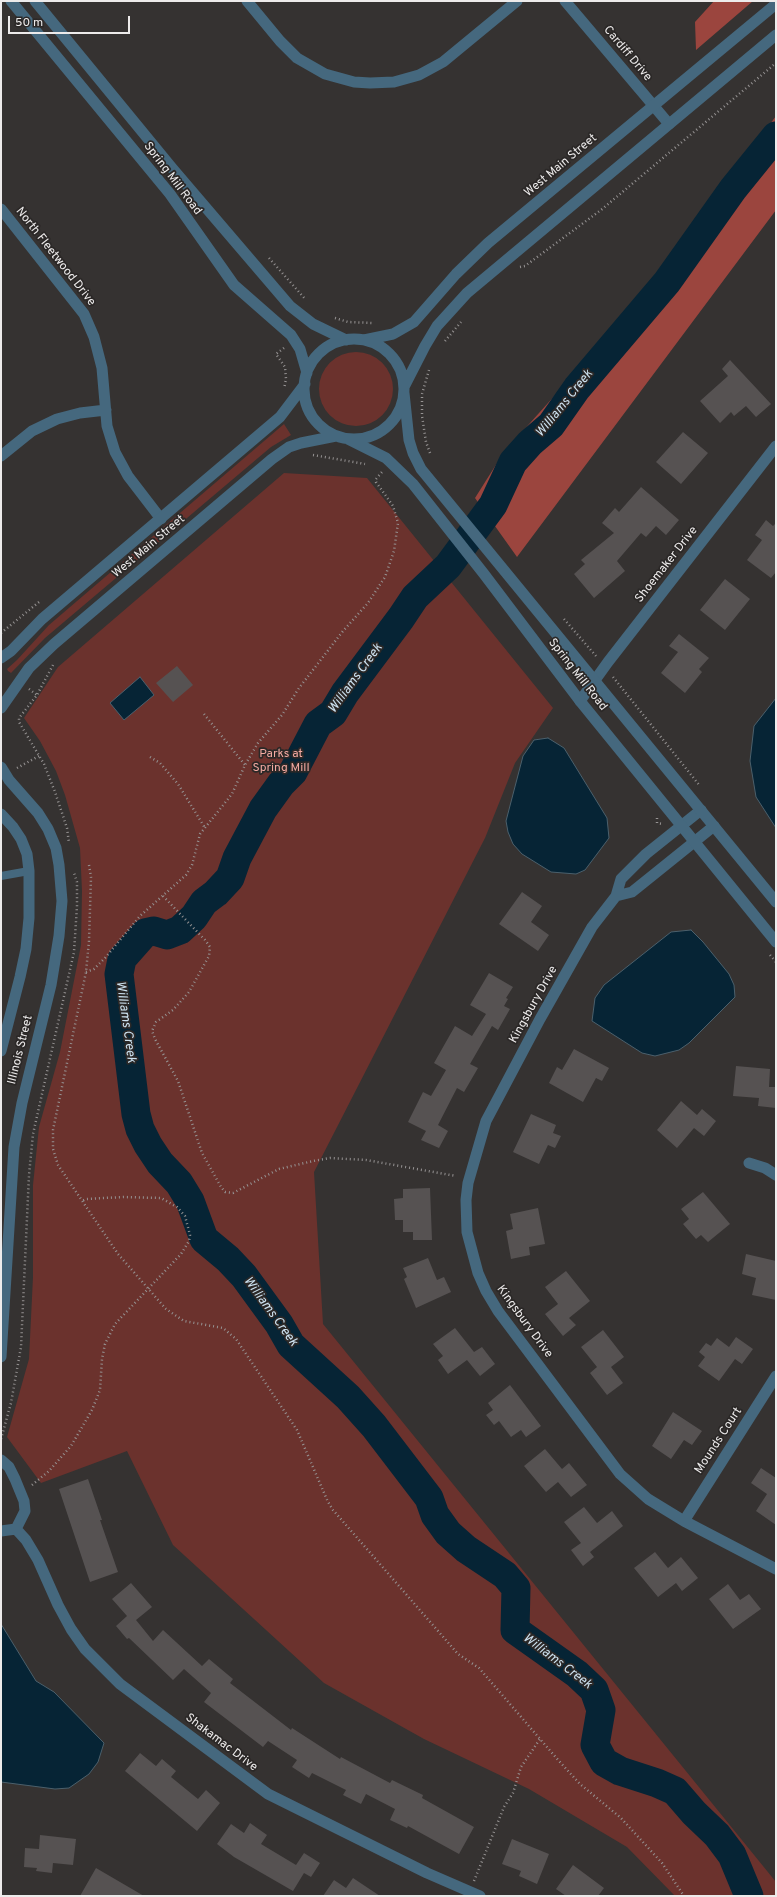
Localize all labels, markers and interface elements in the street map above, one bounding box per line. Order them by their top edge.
scale bar [10,8,132,34]
text: 50 m [15,15,43,31]
street label: Cardiff Drive [600,23,654,85]
street label: West Main Street [522,131,600,201]
street label: Spring Mill Road [140,140,204,218]
street label: North Fleetwood Drive [12,205,98,309]
water label: Williams Creek [533,367,597,441]
street label: West Main Street [110,512,188,582]
street label: Shoemaker Drive [633,524,701,606]
street label: Spring Mill Road [544,636,610,714]
water label: Williams Creek [326,641,386,717]
park label: Parks at Spring Mill [252,748,310,776]
street label: Kingsbury Drive [507,964,561,1046]
water label: Williams Creek [112,980,138,1064]
street label: Illinois Street [5,1014,37,1086]
water label: Williams Creek [240,1274,300,1350]
street label: Kingsbury Drive [493,1283,555,1361]
street label: Mounds Court [692,1405,746,1477]
water label: Williams Creek [519,1631,595,1693]
street label: Shakamac Drive [182,1711,260,1775]

